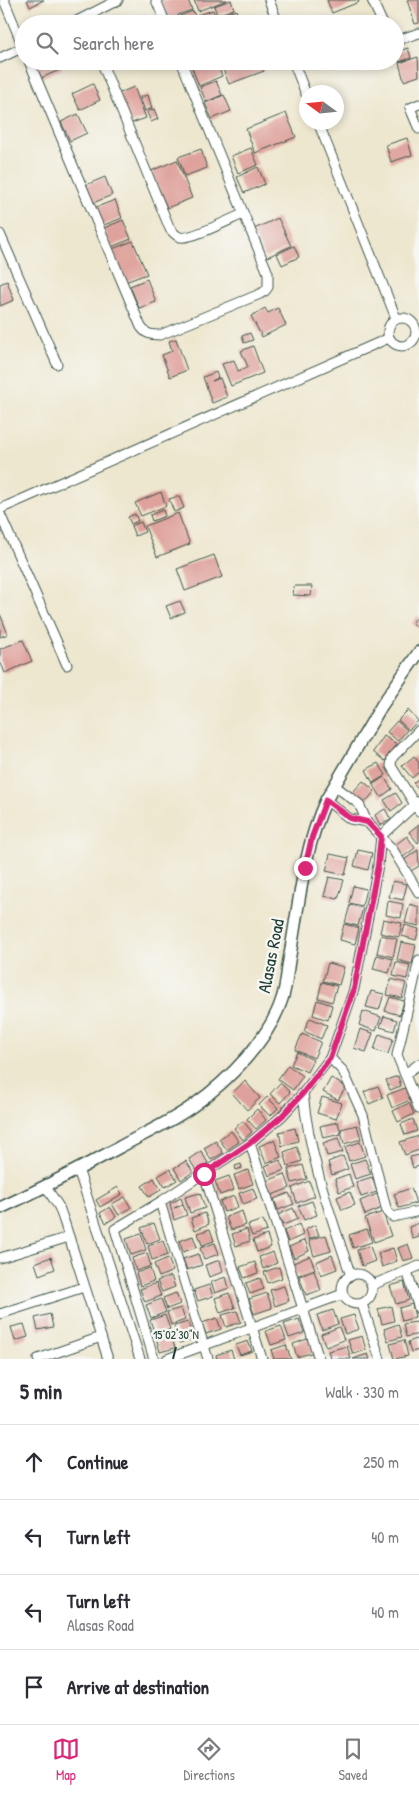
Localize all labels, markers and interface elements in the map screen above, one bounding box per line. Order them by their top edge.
search box [15,15,404,70]
icon: search [33,29,61,57]
text: Search here [73,30,154,56]
north arrow [299,85,344,130]
route end [294,857,317,880]
street label: Alasas Road [251,917,290,995]
route start [193,1163,216,1186]
text: 15°02'30"N [153,1326,199,1343]
text: 5 min [20,1377,62,1406]
text: Walk · 330 m [325,1381,399,1403]
icon: ahead [20,1448,48,1476]
text: Continue [67,1449,128,1475]
text: 250 m [363,1451,399,1473]
icon: left [20,1523,48,1551]
text: Turn left [67,1524,130,1550]
text: 40 m [371,1526,399,1548]
text: Turn left [67,1588,130,1614]
icon: left [20,1598,48,1626]
text: 40 m [371,1601,399,1623]
text: Alasas Road [67,1614,134,1636]
icon: arrive [20,1673,48,1701]
text: Arrive at destination [67,1674,209,1700]
tab: Map [52,1735,80,1784]
tab: Directions [183,1735,235,1784]
tab: Saved [339,1735,367,1784]

